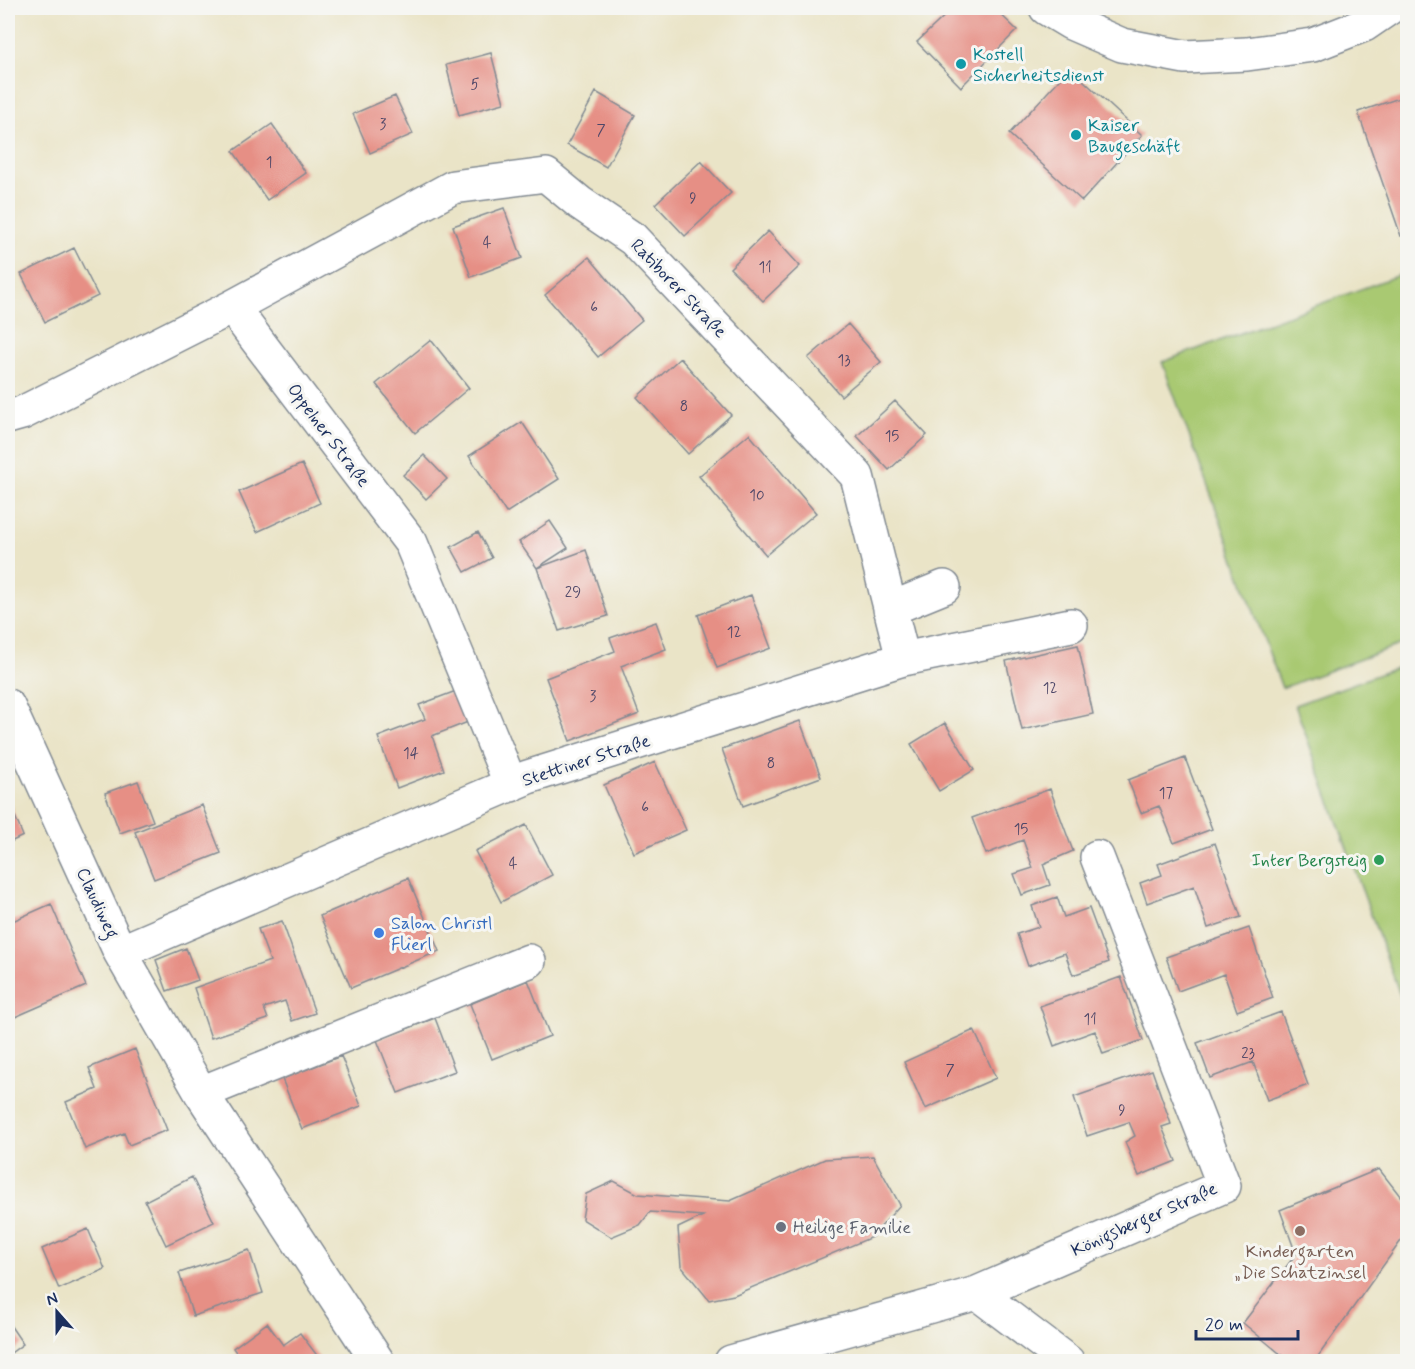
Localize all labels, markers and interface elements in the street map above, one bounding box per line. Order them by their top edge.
place label: Kostell Sicherheitsdienst [973,43,1105,88]
marker: Kostell Sicherheitsdienst [954,57,968,71]
house number: 5 [470,75,480,95]
place label: Kaiser Baugeschäft [1088,114,1181,161]
house number: 3 [380,115,387,135]
house number: 7 [596,121,606,141]
marker: Kaiser Baugeschäft [1069,128,1083,142]
house number: 1 [266,153,272,173]
house number: 9 [689,189,697,209]
house number: 4 [483,233,492,253]
street label: Ratiborer Straße [625,234,732,344]
house number: 11 [758,258,772,278]
house number: 6 [590,298,598,318]
house number: 13 [837,351,851,371]
street label: Oppelner Straße [281,379,375,492]
house number: 8 [680,397,688,417]
house number: 15 [885,427,899,447]
house number: 10 [749,486,765,506]
house number: 29 [565,583,581,603]
house number: 12 [727,623,741,643]
house number: 12 [1043,679,1057,699]
house number: 3 [590,687,597,707]
street label: Stettiner Straße [519,729,653,793]
house number: 14 [403,744,419,764]
house number: 8 [767,754,775,774]
house number: 17 [1159,784,1174,804]
house number: 6 [641,798,649,818]
house number: 15 [1014,820,1028,840]
place label: Inter Bergsteig [1251,849,1367,874]
marker: Inter Bergsteig [1372,853,1386,867]
house number: 4 [509,854,518,874]
street label: Claudiweg [68,864,124,944]
place label: Salon Christl Flierl [391,912,492,957]
marker: Salon Christl Flierl [372,926,386,940]
house number: 11 [1083,1010,1097,1030]
house number: 23 [1241,1044,1255,1064]
house number: 7 [945,1061,955,1081]
house number: 9 [1118,1101,1126,1121]
street label: Königsberger Straße [1068,1177,1222,1265]
place label: Heilige Familie [793,1216,911,1240]
marker: Heilige Familie [774,1220,788,1234]
marker: Kindergarten „Die Schatzinsel [1293,1224,1307,1238]
place label: Kindergarten „Die Schatzinsel [1234,1240,1366,1285]
north arrow [27,1282,87,1342]
text: N [43,1288,61,1311]
scale bar [1196,1303,1298,1341]
text: 20 m [1205,1313,1243,1337]

